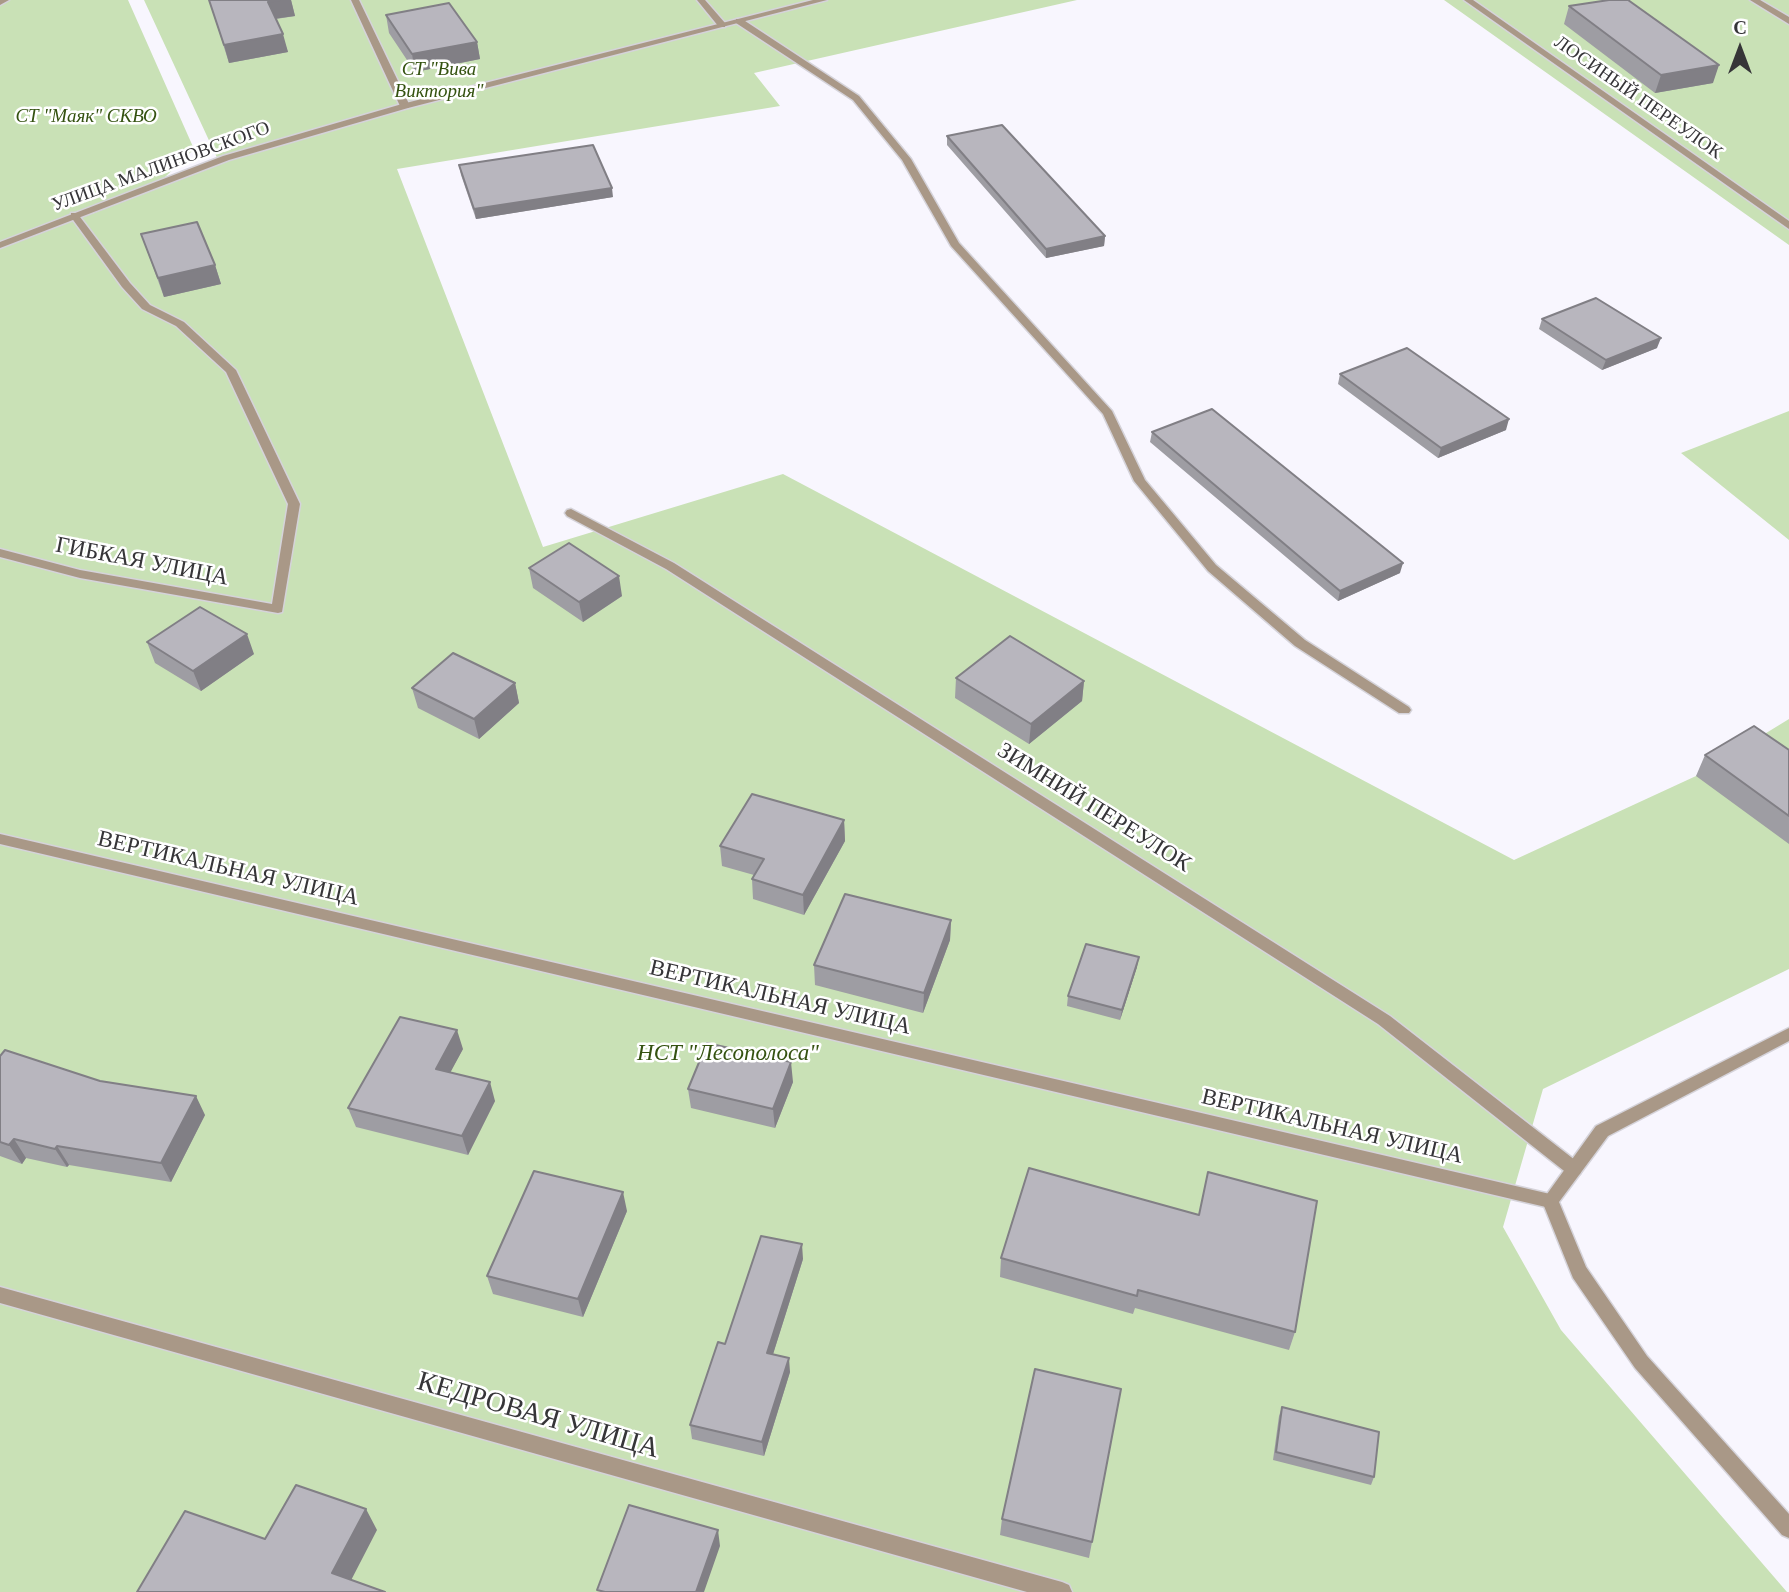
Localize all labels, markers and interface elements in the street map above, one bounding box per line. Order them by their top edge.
north arrow [1705,14,1775,84]
text: С [1733,17,1747,38]
street label: ЛОСИНЫЙ ПЕРЕУЛОК [1550,31,1726,165]
park label: СТ "Вива Виктория" [395,59,483,103]
park label: СТ "Маяк" СКВО [15,106,157,128]
street label: УЛИЦА МАЛИНОВСКОГО [49,117,273,217]
street label: ГИБКАЯ УЛИЦА [53,532,231,592]
street label: ЗИМНИЙ ПЕРЕУЛОК [992,737,1196,879]
street label: ВЕРТИКАЛЬНАЯ УЛИЦА [95,825,361,913]
street label: ВЕРТИКАЛЬНАЯ УЛИЦА [647,954,913,1042]
park label: НСТ "Лесополоса" [637,1040,819,1068]
street label: ВЕРТИКАЛЬНАЯ УЛИЦА [1199,1083,1465,1171]
street label: КЕДРОВАЯ УЛИЦА [413,1365,663,1467]

